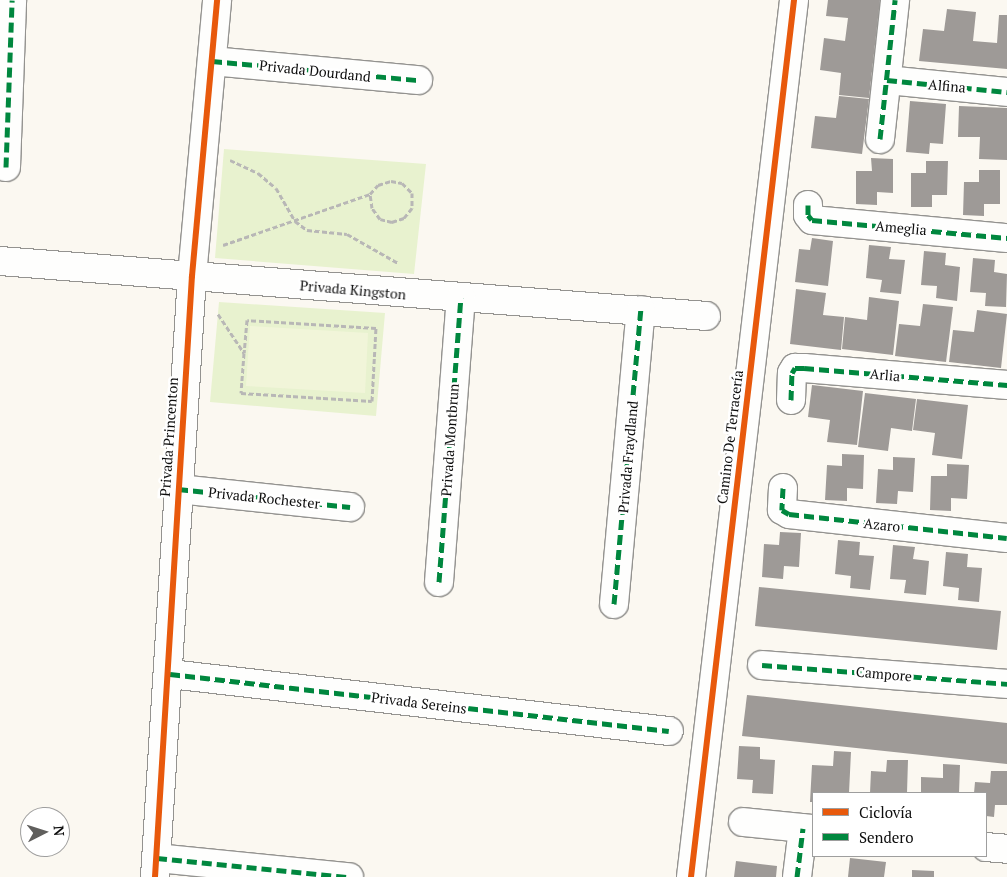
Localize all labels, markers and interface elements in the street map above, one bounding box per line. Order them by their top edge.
street label: Privada Dourdand [258,57,372,85]
street label: Alfina [928,76,966,96]
street label: Ameglia [875,217,927,239]
street label: Privada Kingston [299,277,407,303]
street label: Arlia [869,365,901,385]
street label: Camino De Terracería [713,369,747,505]
street label: Privada Princenton [156,377,182,497]
street label: Privada Montbrun [438,383,462,497]
street label: Privada Fraydland [615,400,641,514]
street label: Privada Rochester [207,484,321,512]
street label: Azaro [863,515,901,535]
street label: Campore [855,663,913,685]
street label: Privada Sereins [370,689,468,717]
legend [812,792,987,857]
text: Ciclovía [859,802,912,822]
north arrow [20,807,70,857]
text: N [50,825,69,837]
text: Sendero [859,827,913,847]

